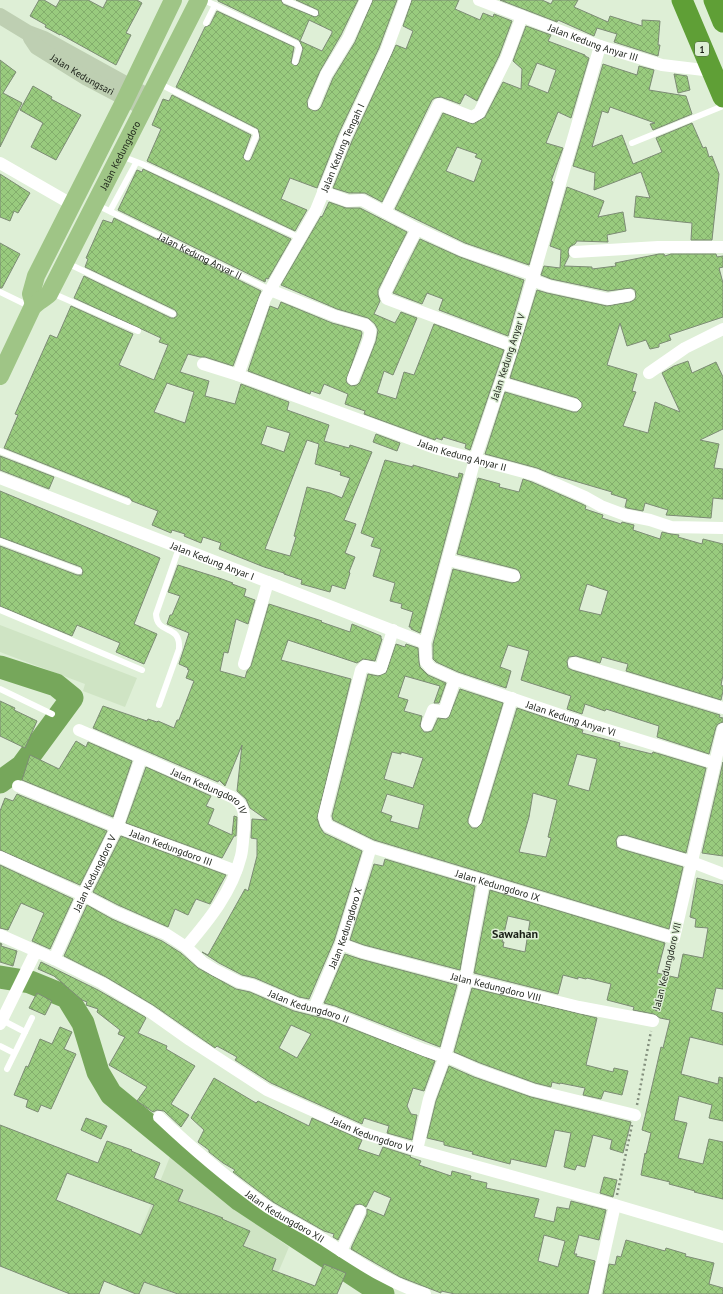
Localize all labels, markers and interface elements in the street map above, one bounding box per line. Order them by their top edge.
street label: Jalan Kedung Anyar III [546,20,640,64]
road number: 1 [695,42,709,56]
street label: Jalan Kedungsari [48,50,117,98]
street label: Jalan Kedung Tengah I [317,101,367,195]
street label: Jalan Kedungdoro [96,119,143,193]
street label: Jalan Kedung Anyar II [155,229,244,282]
street label: Jalan Kedung Anyar V [487,311,528,403]
street label: Jalan Kedung Anyar II [415,435,508,474]
street label: Jalan Kedung Anyar I [168,538,256,583]
street label: Jalan Kedung Anyar VI [523,697,618,739]
street label: Jalan Kedungdoro IV [168,764,250,816]
street label: Jalan Kedungdoro III [127,825,214,868]
street label: Jalan Kedungdoro V [70,832,119,914]
street label: Jalan Kedungdoro IX [453,866,542,904]
street label: Jalan Kedungdoro X [325,886,365,971]
street label: Jalan Kedungdoro VII [650,921,684,1012]
district label: Sawahan [492,926,538,941]
street label: Jalan Kedungdoro VIII [449,969,543,1004]
street label: Jalan Kedungdoro II [266,986,351,1026]
street label: Jalan Kedungdoro VI [328,1113,415,1155]
street label: Jalan Kedungdoro XII [242,1186,327,1245]

